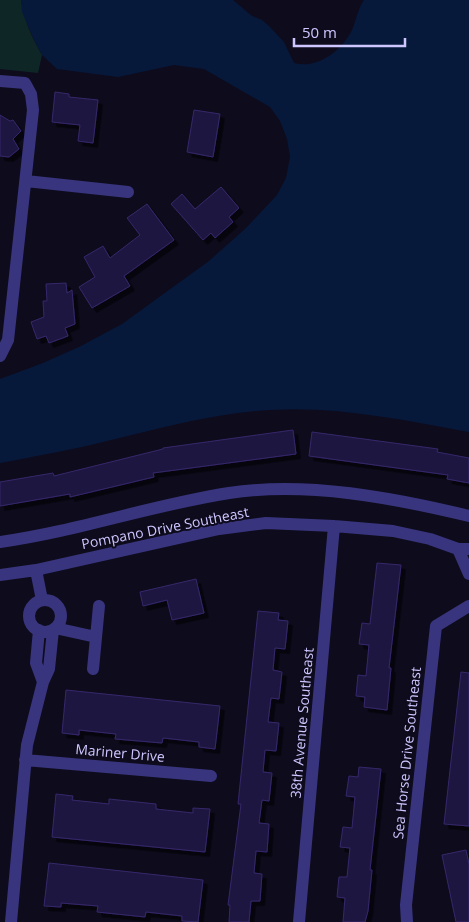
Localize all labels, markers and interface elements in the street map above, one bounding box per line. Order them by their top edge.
scale bar [294,15,405,47]
text: 50 m [302,22,337,42]
street label: Pompano Drive Southeast [80,502,250,553]
street label: 38th Avenue Southeast [285,647,318,799]
street label: Sea Horse Drive Southeast [388,666,425,840]
street label: Mariner Drive [75,739,166,766]

